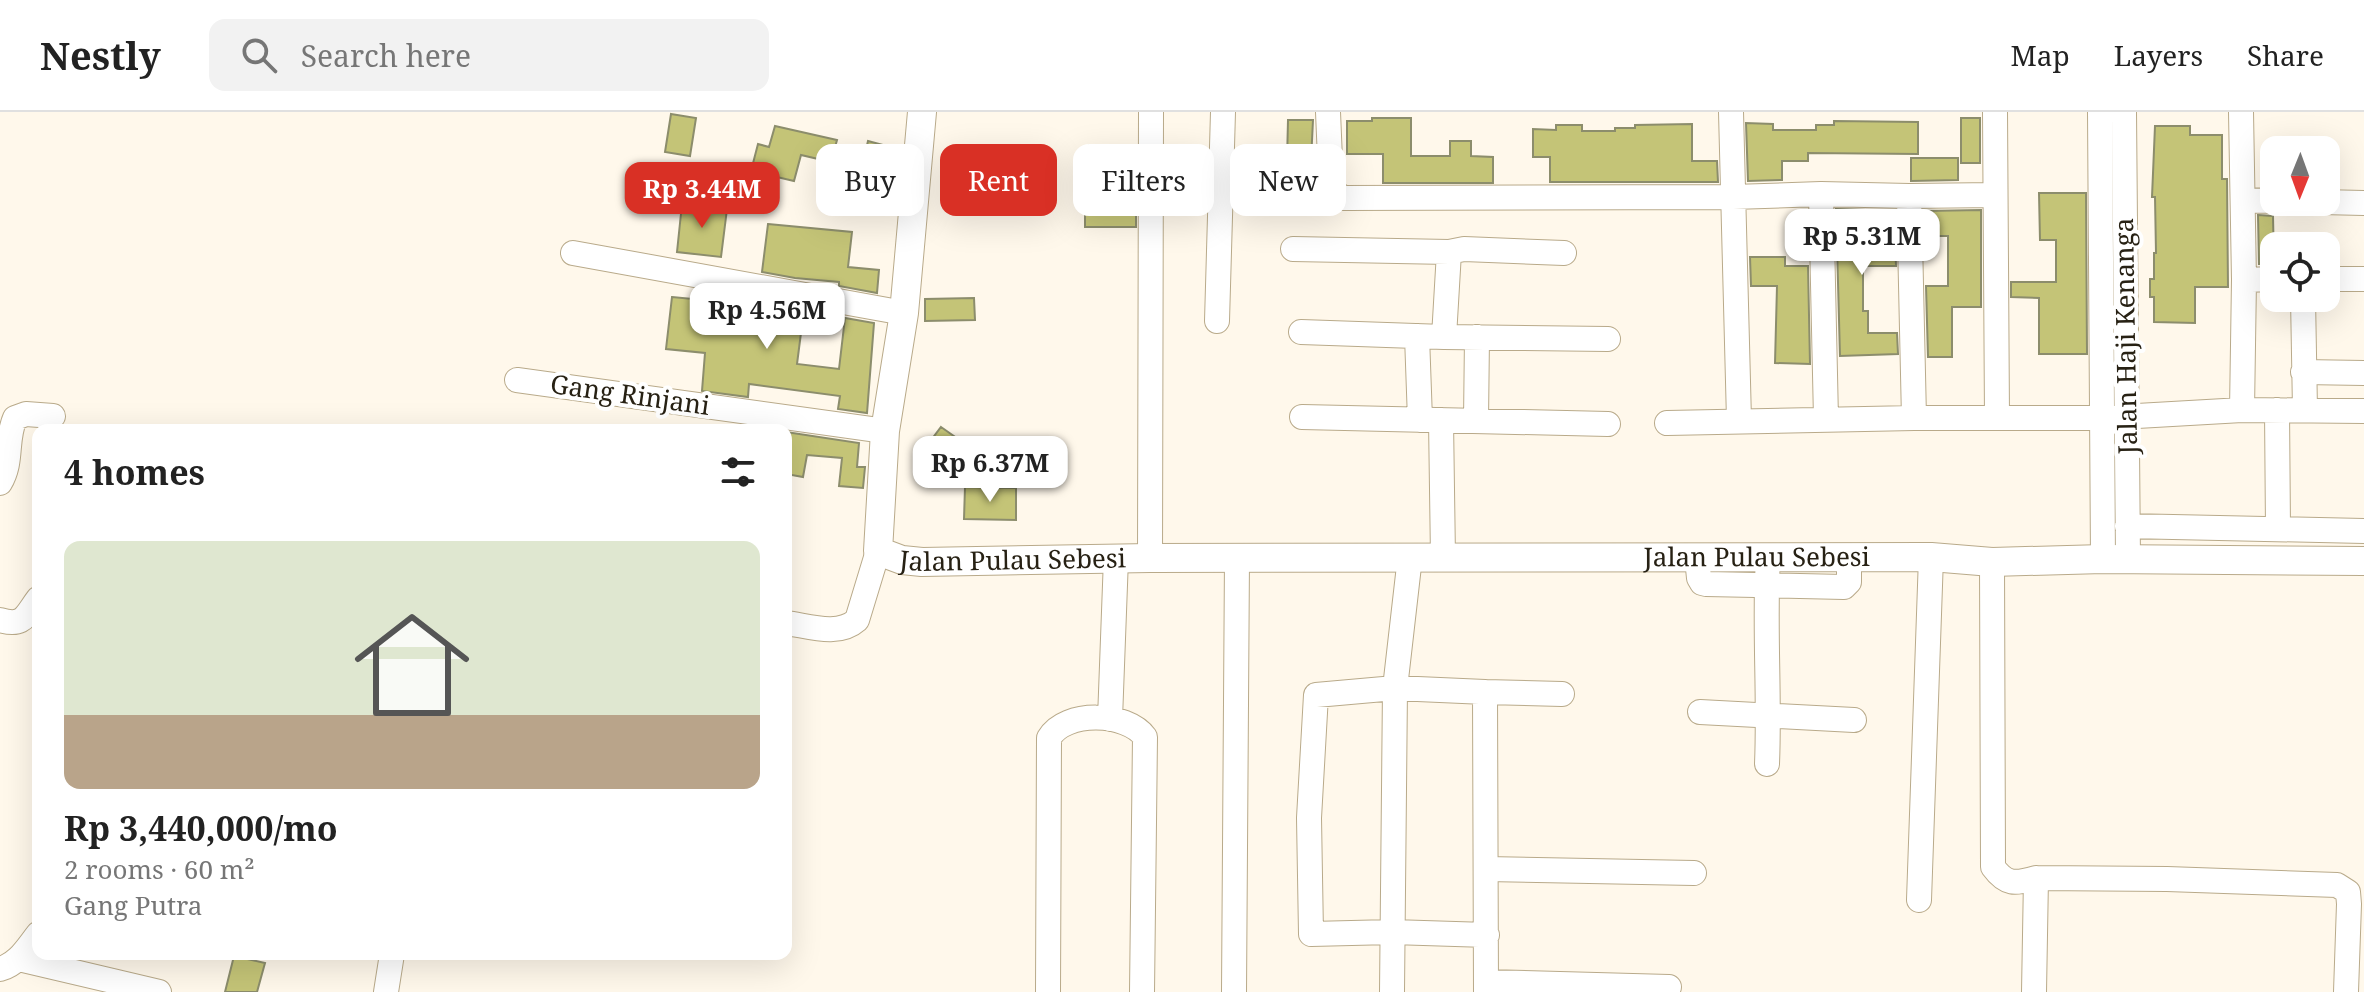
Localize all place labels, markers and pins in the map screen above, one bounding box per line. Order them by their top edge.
pin: Rp 3.44M [619,162,785,230]
pin: Rp 5.31M [1779,209,1945,277]
pin: Rp 4.56M [684,283,850,351]
pin: Rp 6.37M [907,436,1073,504]

